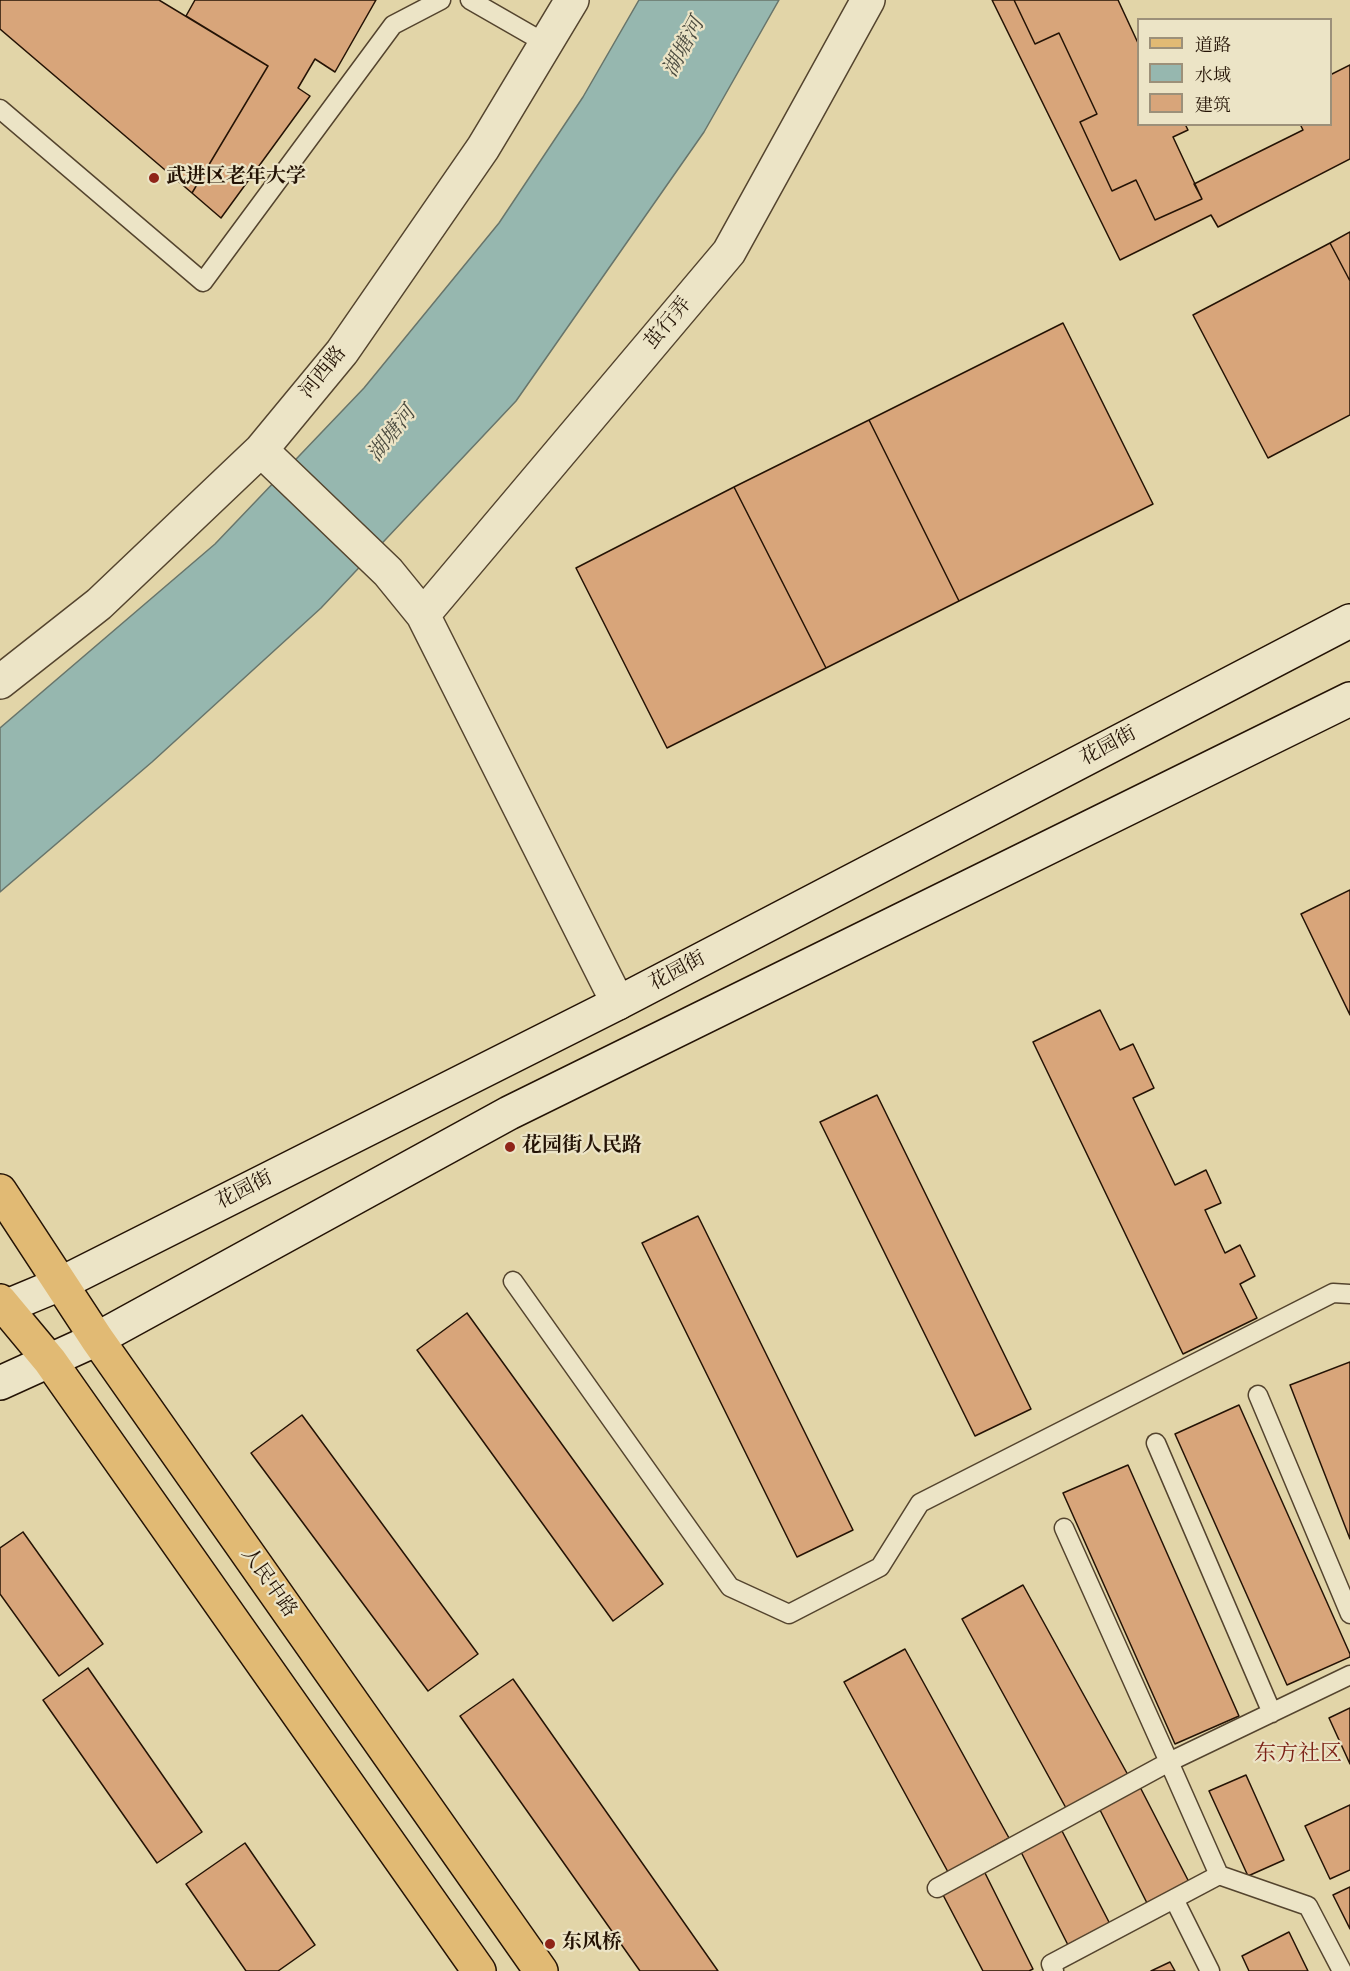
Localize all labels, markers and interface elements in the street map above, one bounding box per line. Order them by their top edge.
water label: 湖塘河 [659,14,711,82]
legend [1137,18,1332,126]
text: 道路 [1195,34,1231,57]
text: 水域 [1195,64,1231,87]
text: 建筑 [1195,94,1231,117]
place label: 武进区老年大学 [166,166,306,190]
marker: 武进区老年大学 [147,171,161,185]
street label: 茧行弄 [641,293,697,355]
street label: 河西路 [296,342,352,404]
water label: 湖塘河 [364,402,422,468]
street label: 花园街 [1077,722,1141,772]
street label: 花园街 [646,947,710,997]
place label: 花园街人民路 [522,1135,642,1159]
marker: 花园街人民路 [503,1140,517,1154]
street label: 花园街 [213,1167,277,1215]
street label: 人民中路 [235,1543,301,1623]
district label: 东方社区 [1254,1742,1342,1768]
place label: 东风桥 [562,1932,622,1956]
marker: 东风桥 [543,1937,557,1951]

